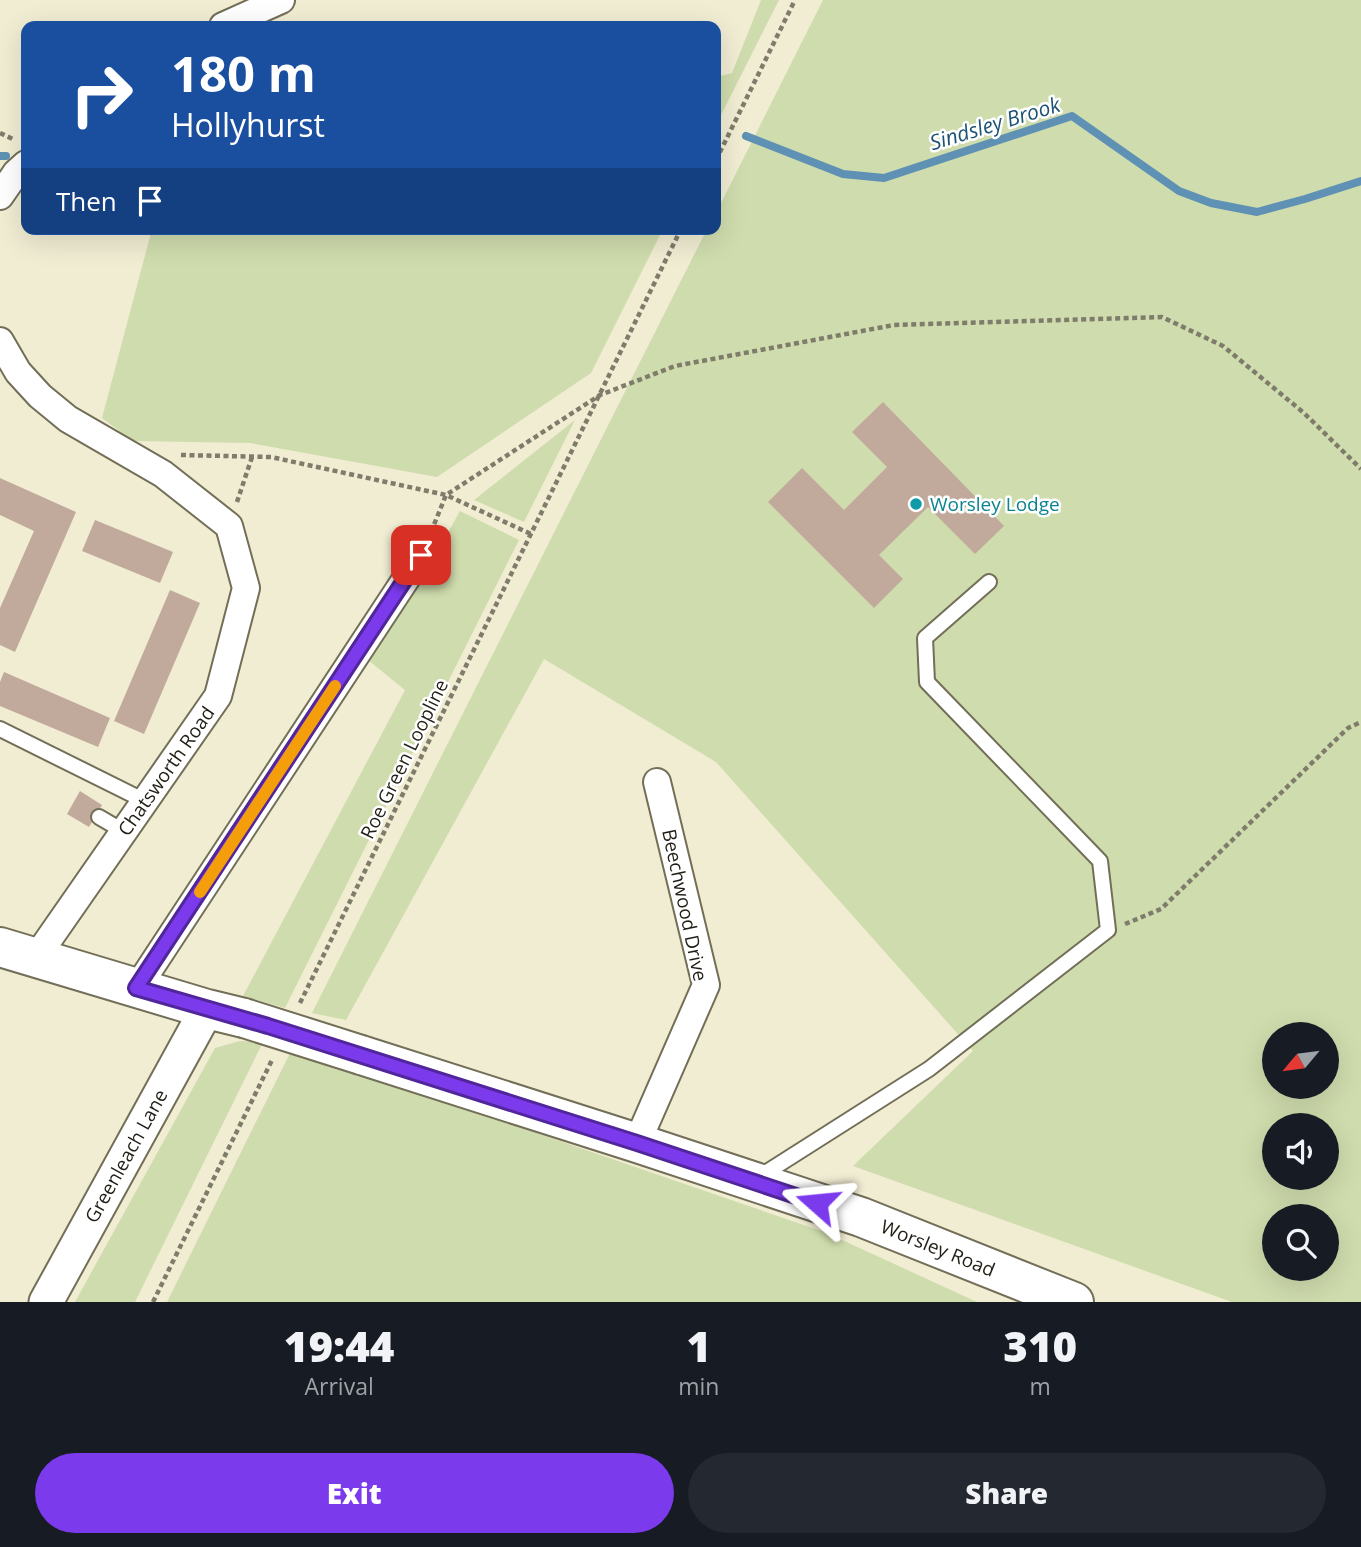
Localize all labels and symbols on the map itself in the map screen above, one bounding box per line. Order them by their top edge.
water label: Sindsley Brook [926,90,1064,156]
place label: Worsley Lodge [930,491,1060,517]
marker: Worsley Lodge [908,496,924,512]
pin [391,525,451,585]
street label: Roe Green Loopline [354,675,454,843]
street label: Chatsworth Road [112,701,220,841]
street label: Beechwood Drive [656,826,714,984]
north arrow [1262,1022,1339,1099]
street label: Greenleach Lane [78,1085,174,1227]
position arrow [780,1166,854,1240]
street label: Worsley Road [877,1213,999,1283]

